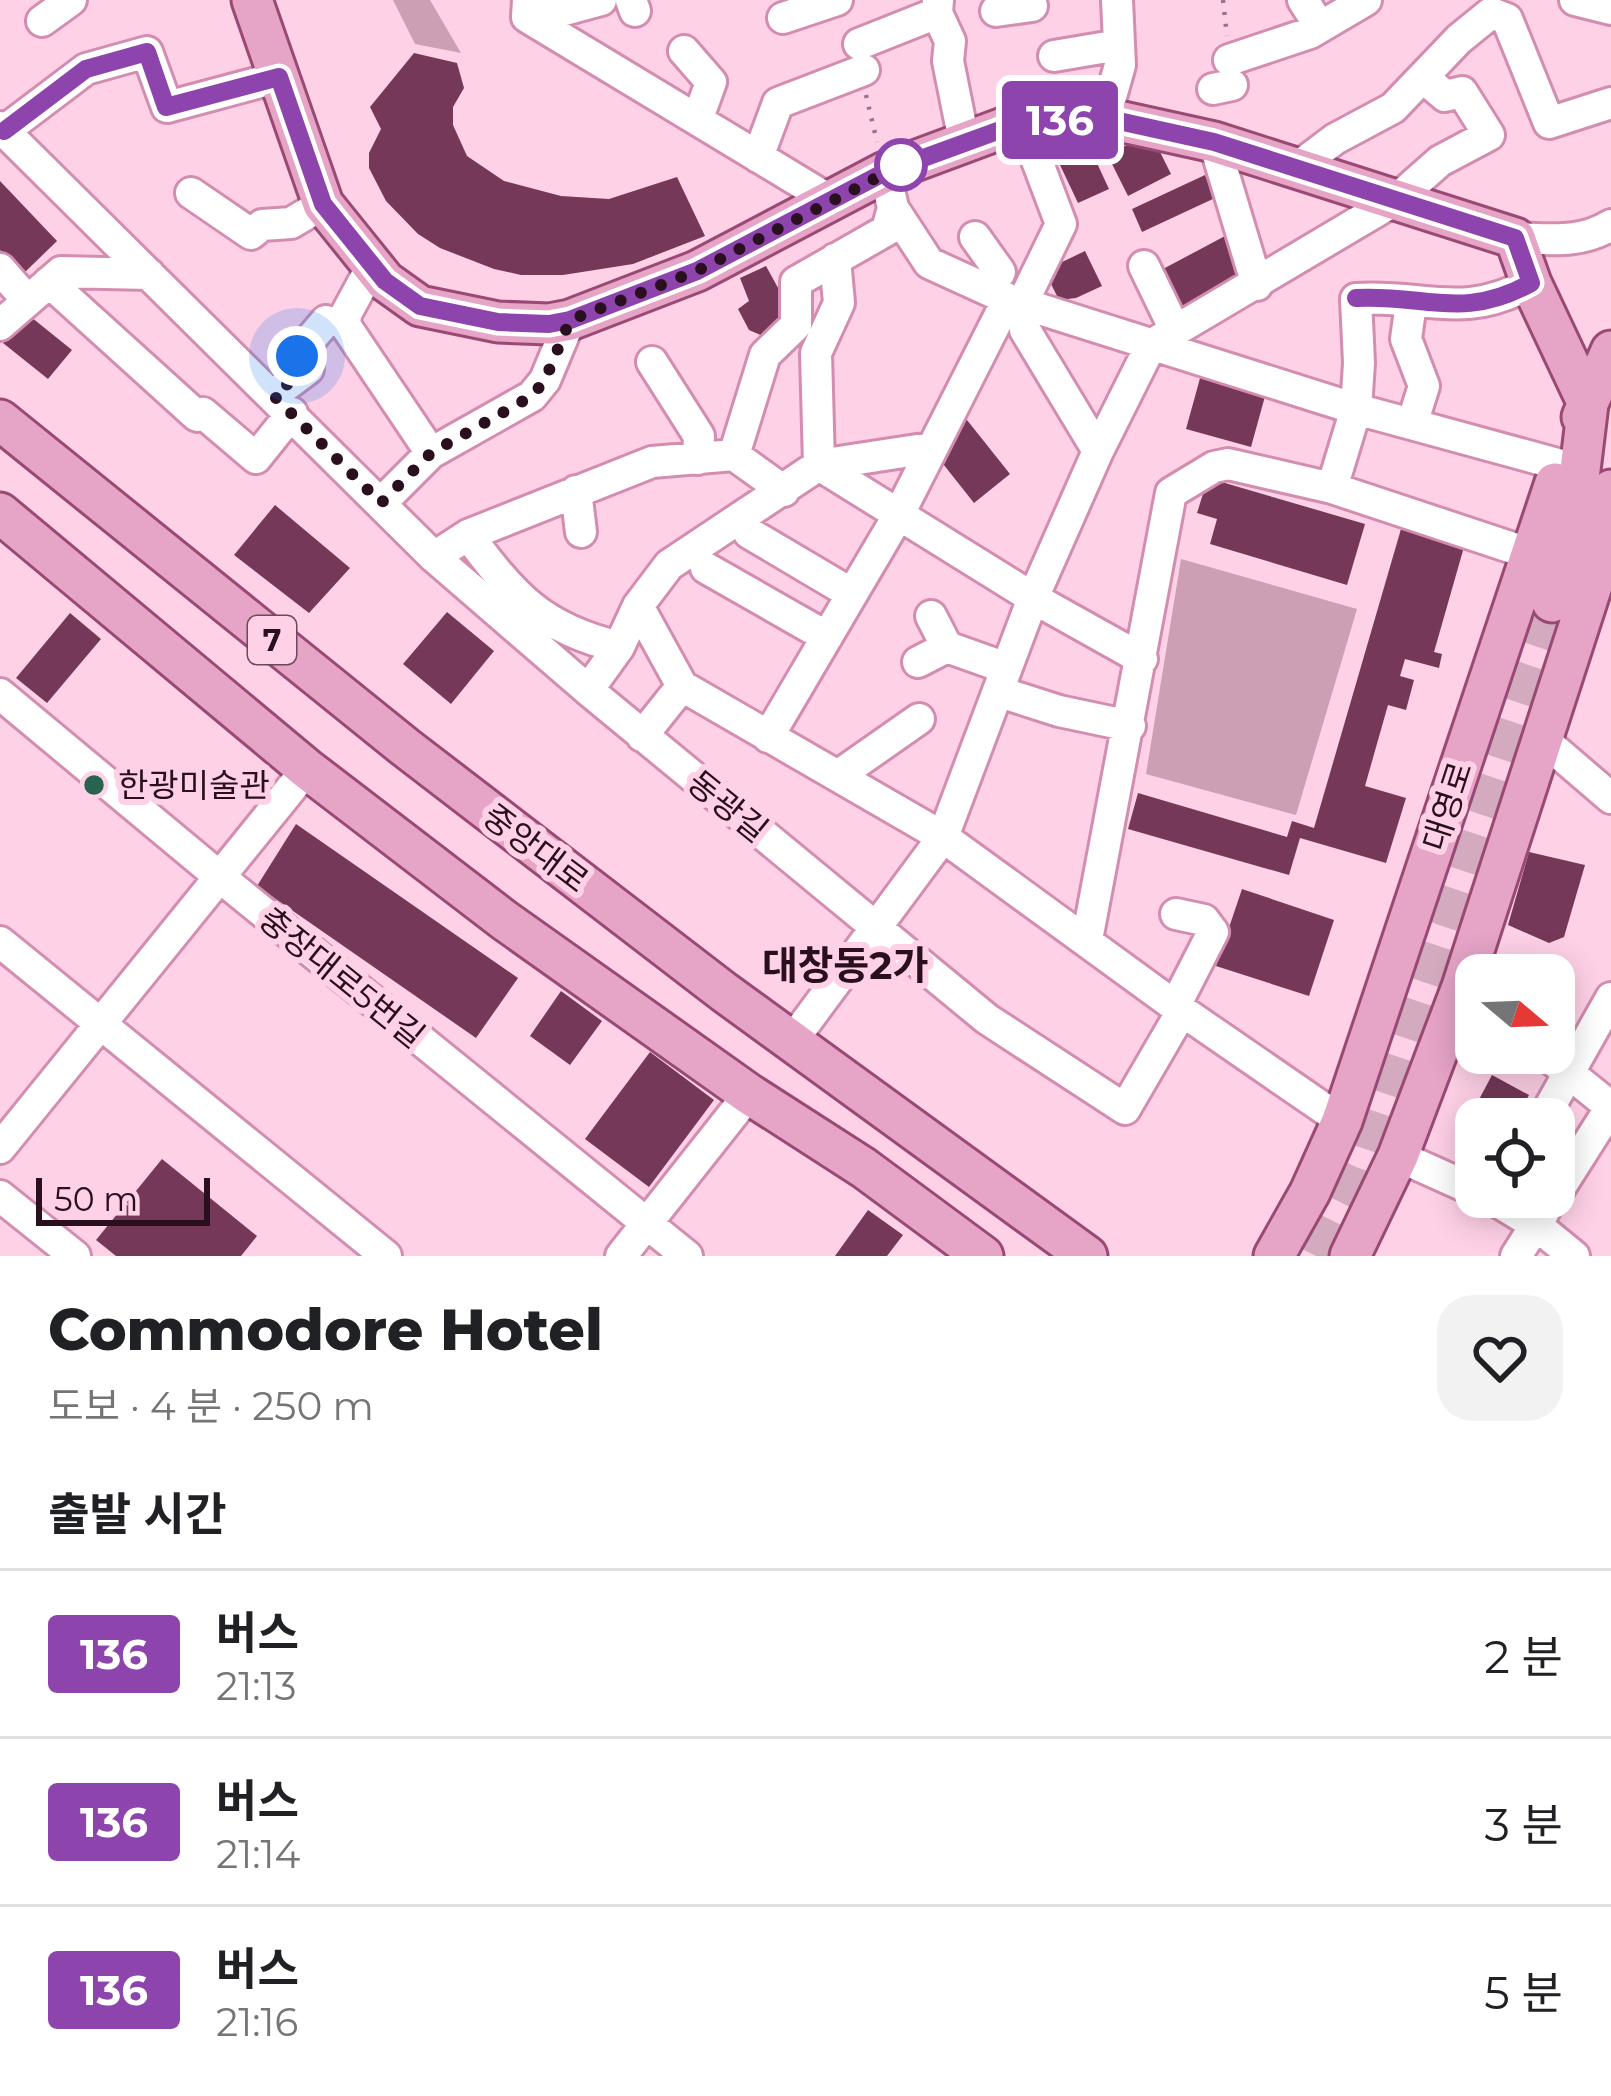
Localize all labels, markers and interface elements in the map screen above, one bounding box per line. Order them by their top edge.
line badge: 136 [991,81,1129,159]
text: 136 [1026,94,1094,146]
unlabelled marker [876,140,926,190]
your location [267,326,327,386]
road number: 7 [248,616,296,664]
street label: 대영로 [1414,757,1480,855]
street label: 동광길 [680,762,776,850]
place label: 한광미술관 [118,765,270,805]
marker: 한광미술관 [81,772,107,798]
street label: 중앙대로 [475,795,597,901]
street label: 충장대로5번길 [251,898,433,1056]
district label: 대창동2가 [762,941,928,989]
north arrow [1455,954,1575,1074]
map controls [1455,954,1575,1218]
button: locate [1455,1098,1575,1218]
scale bar [36,1172,210,1225]
text: 50 m [54,1179,138,1219]
text: Commodore Hotel [48,1295,603,1364]
button: heart [1437,1295,1563,1421]
text: 도보 · 4 분 · 250 m [48,1382,374,1430]
text: 출발 시간 [48,1486,226,1541]
text: 버스 [216,1605,299,1660]
text: 136 [80,1628,148,1680]
text: 2 분 [1484,1629,1563,1684]
text: 21:13 [216,1662,297,1710]
text: 버스 [216,1773,299,1828]
text: 136 [80,1796,148,1848]
text: 3 분 [1484,1797,1563,1852]
text: 21:14 [216,1830,300,1878]
text: 버스 [216,1941,299,1996]
text: 136 [80,1964,148,2016]
text: 5 분 [1484,1965,1563,2020]
text: 21:16 [216,1998,298,2046]

